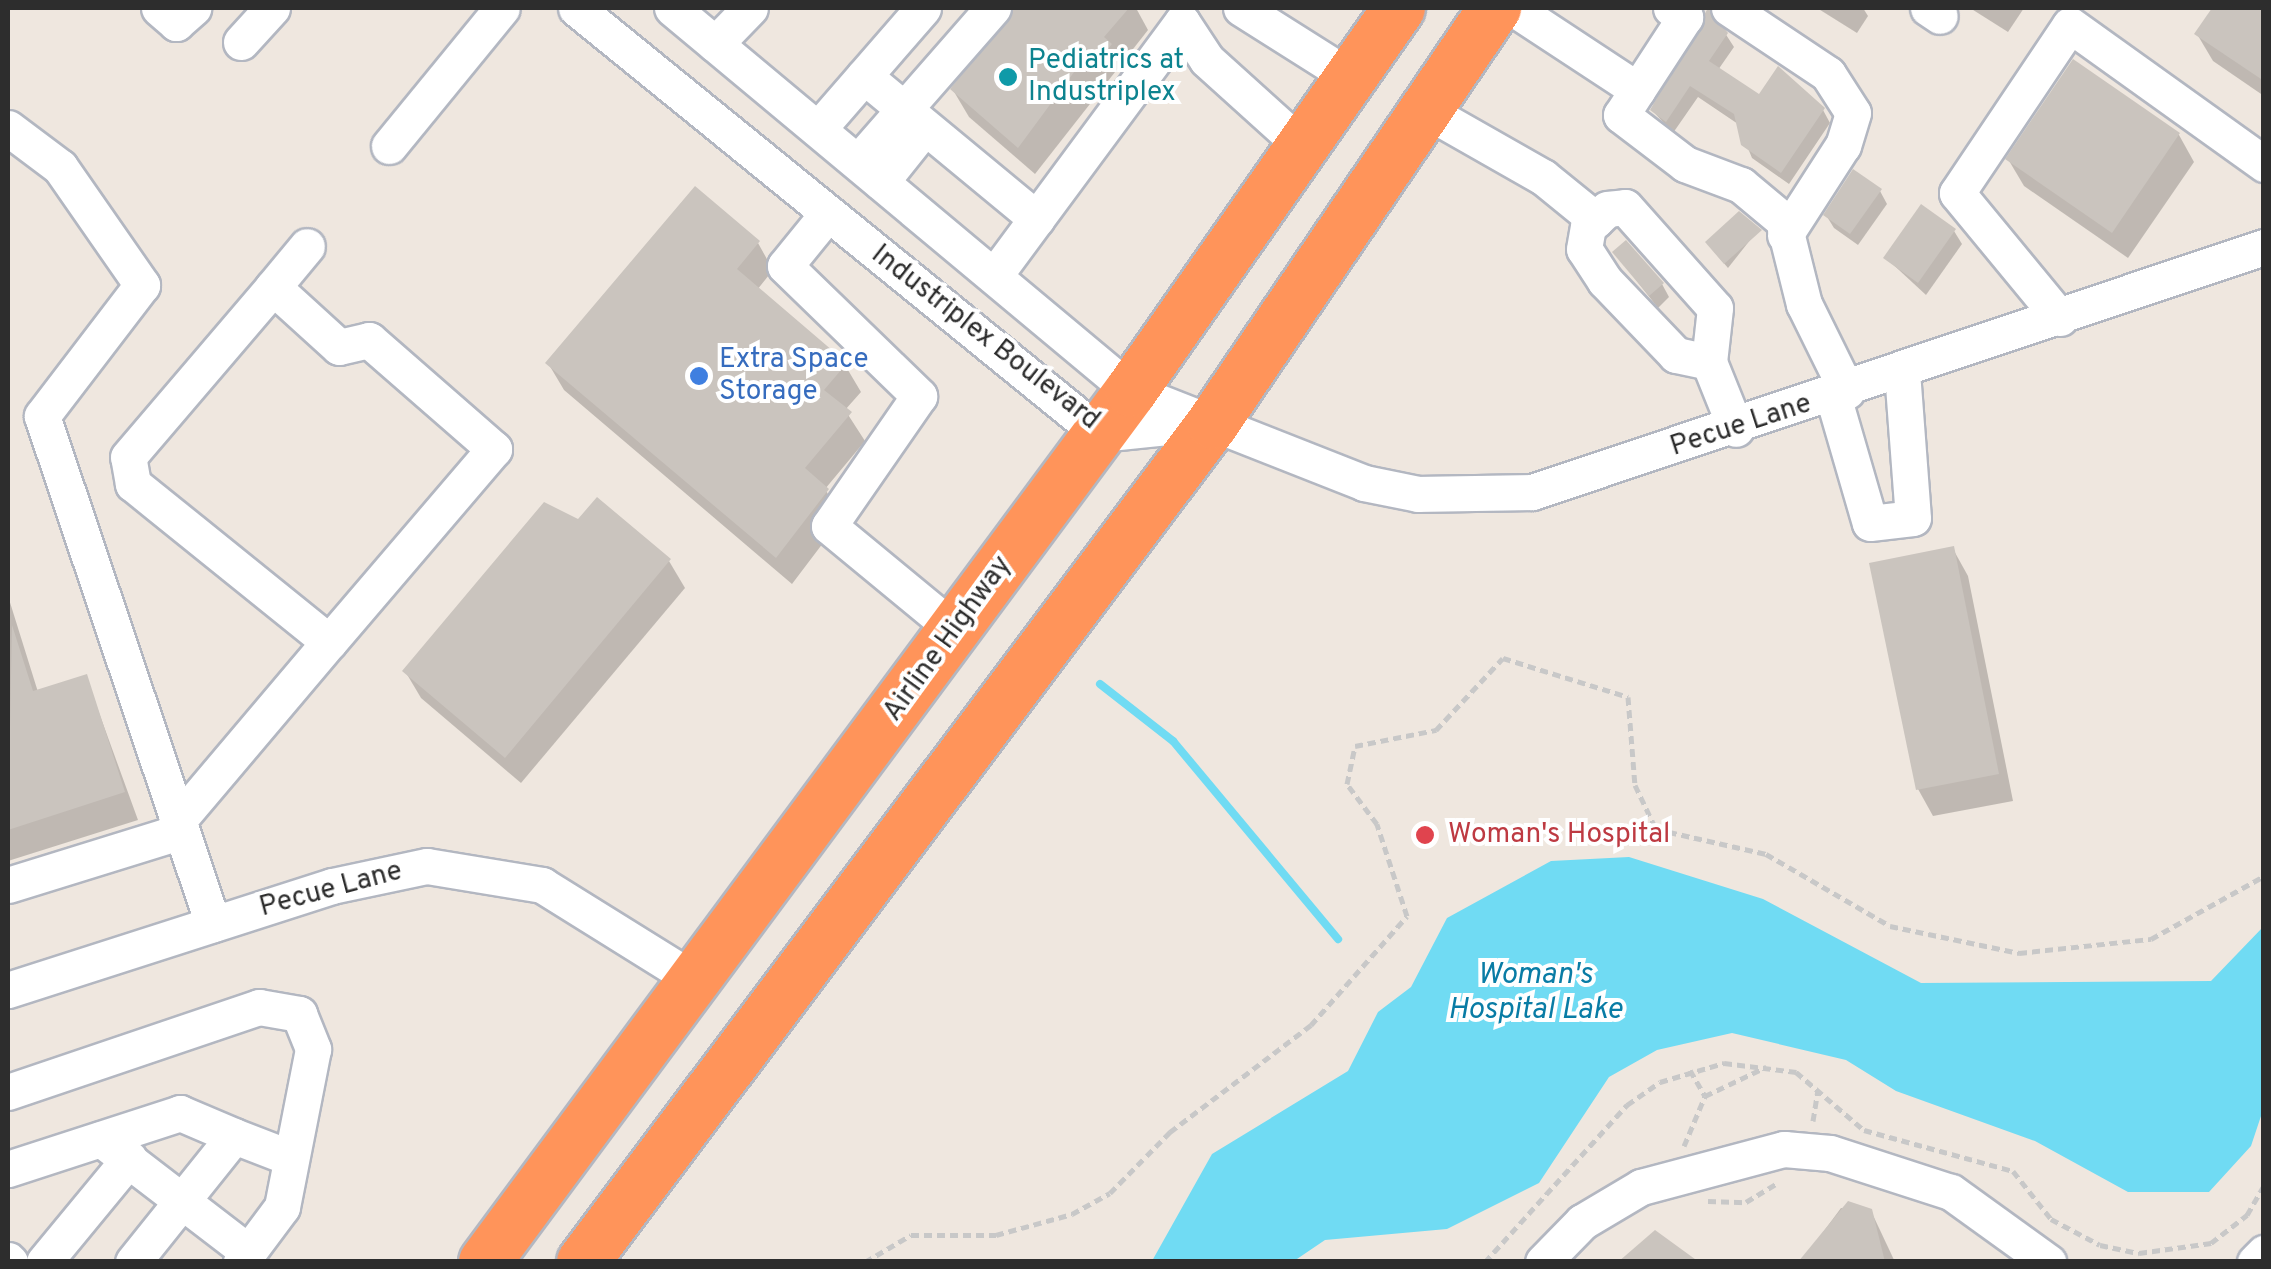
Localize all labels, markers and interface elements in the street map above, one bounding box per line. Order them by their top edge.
place label: Pediatrics at Industriplex [1028,44,1184,110]
marker: Pediatrics at Industriplex [997,66,1019,88]
street label: Industriplex Boulevard [864,238,1106,438]
place label: Extra Space Storage [719,343,868,409]
marker: Extra Space Storage [688,365,710,387]
street label: Pecue Lane [1666,387,1816,465]
street label: Airline Highway [877,550,1019,728]
place label: Woman's Hospital [1448,818,1670,852]
marker: Woman's Hospital [1412,822,1438,848]
street label: Pecue Lane [256,855,406,925]
water label: Woman's Hospital Lake [1448,958,1622,1028]

